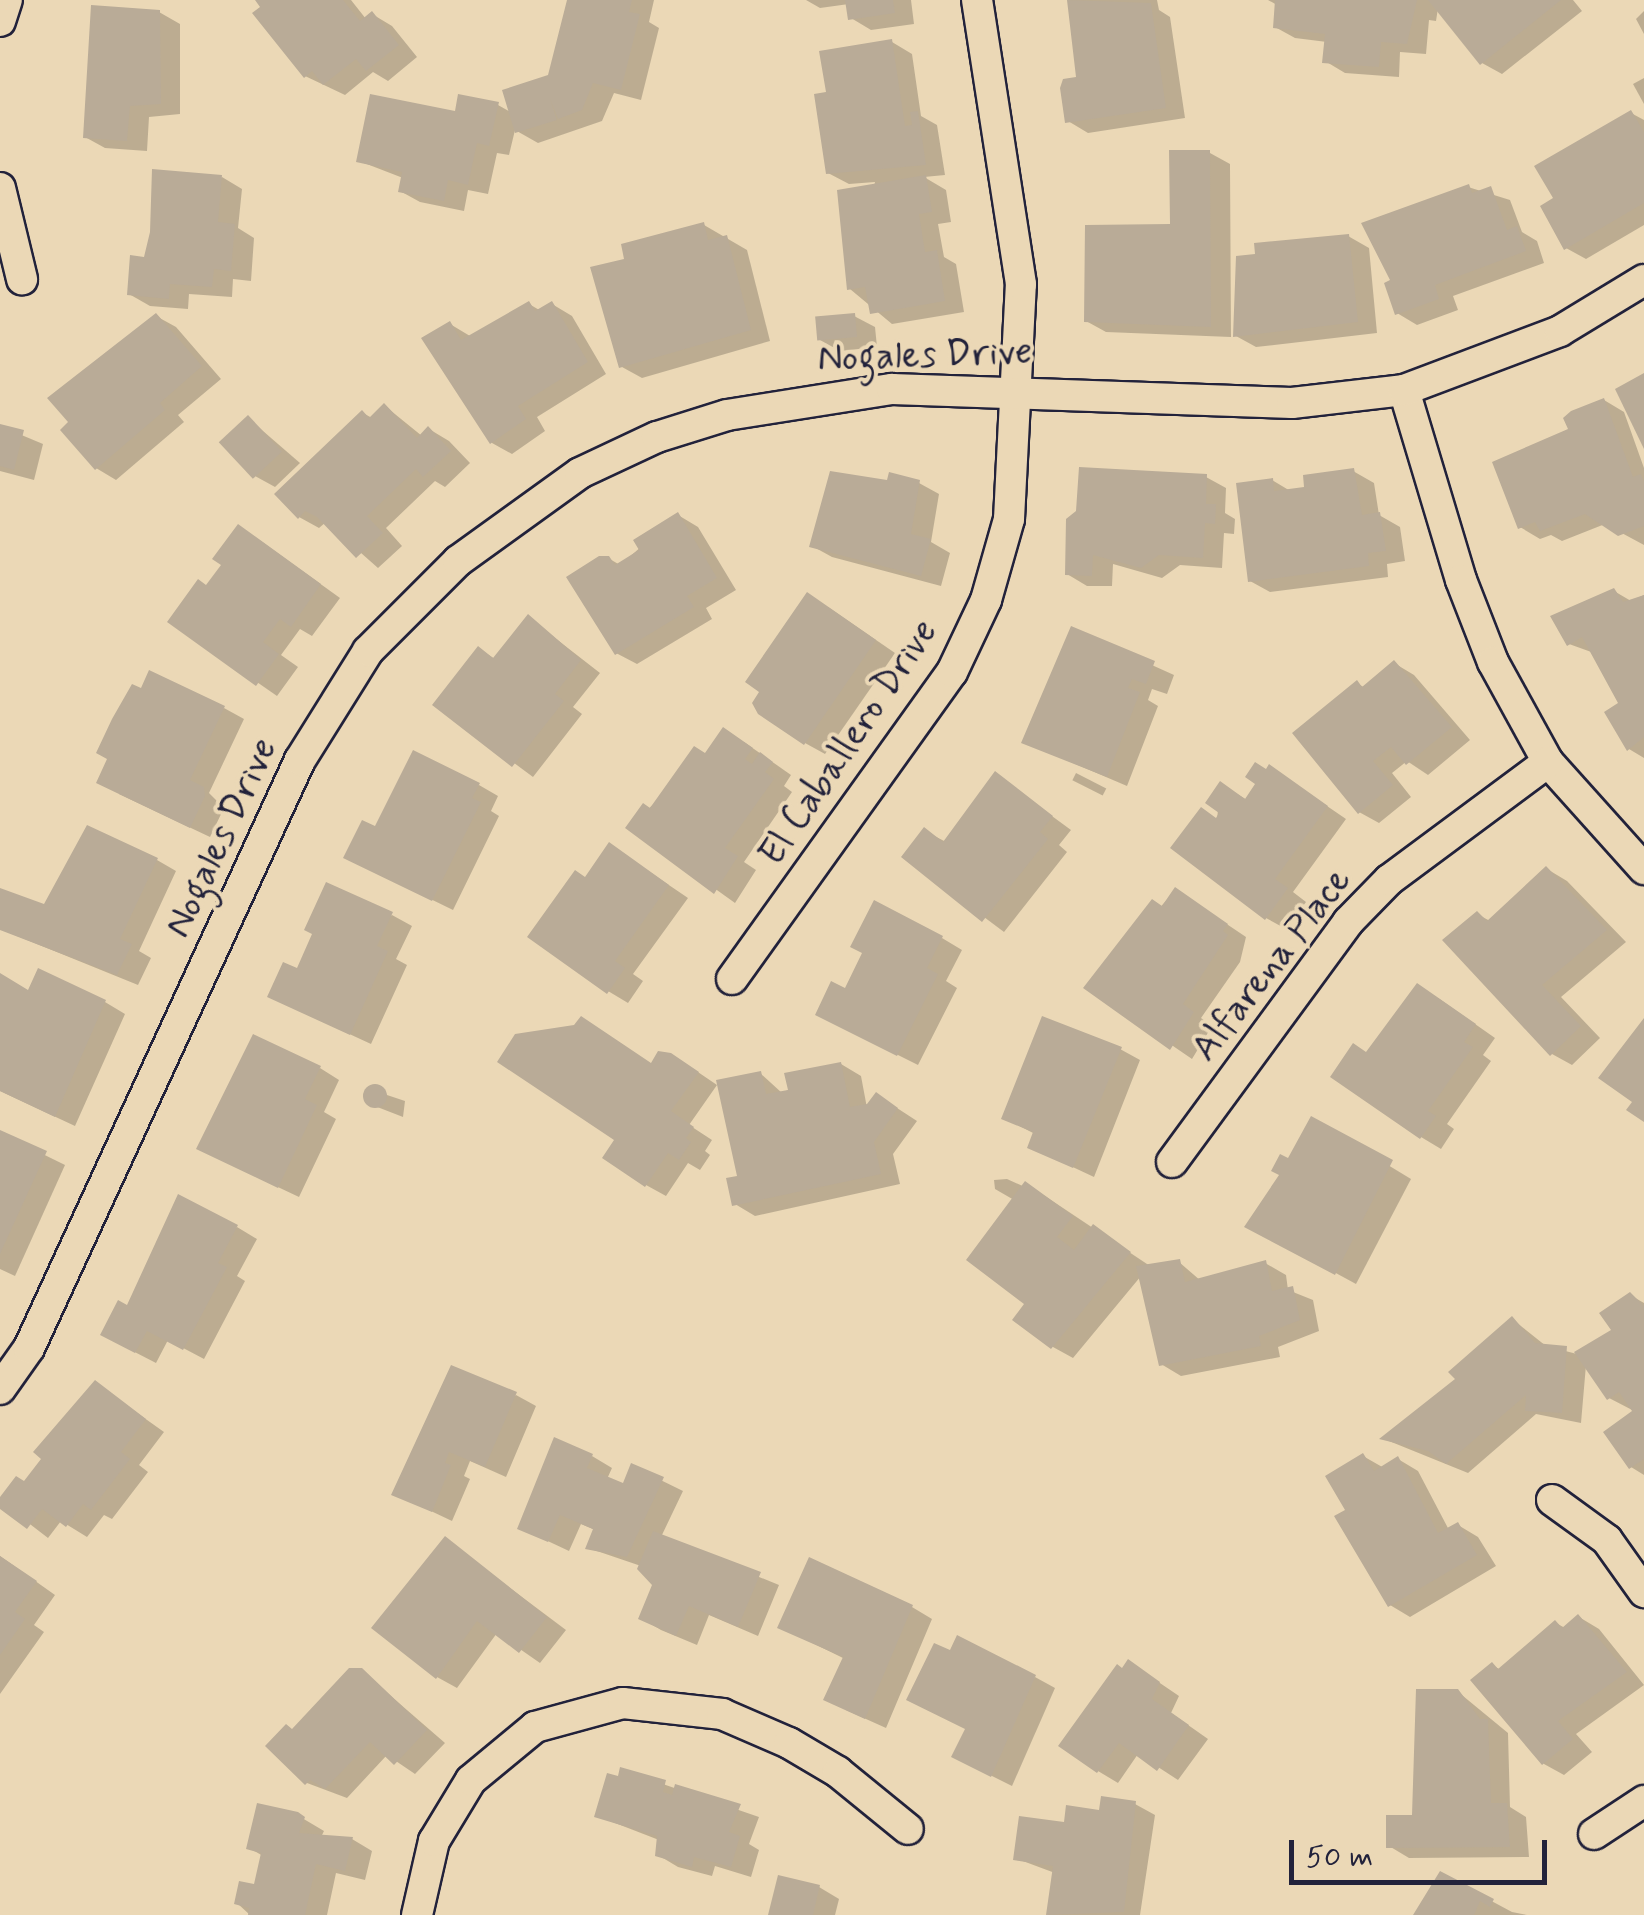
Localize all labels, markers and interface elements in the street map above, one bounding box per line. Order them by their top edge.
street label: Nogales Drive [818,330,1032,382]
street label: El Caballero Drive [749,611,949,875]
street label: Nogales Drive [156,732,288,944]
street label: Alfarena Place [1182,858,1362,1072]
scale bar [1294,1820,1552,1882]
text: 50 m [1306,1838,1373,1877]

